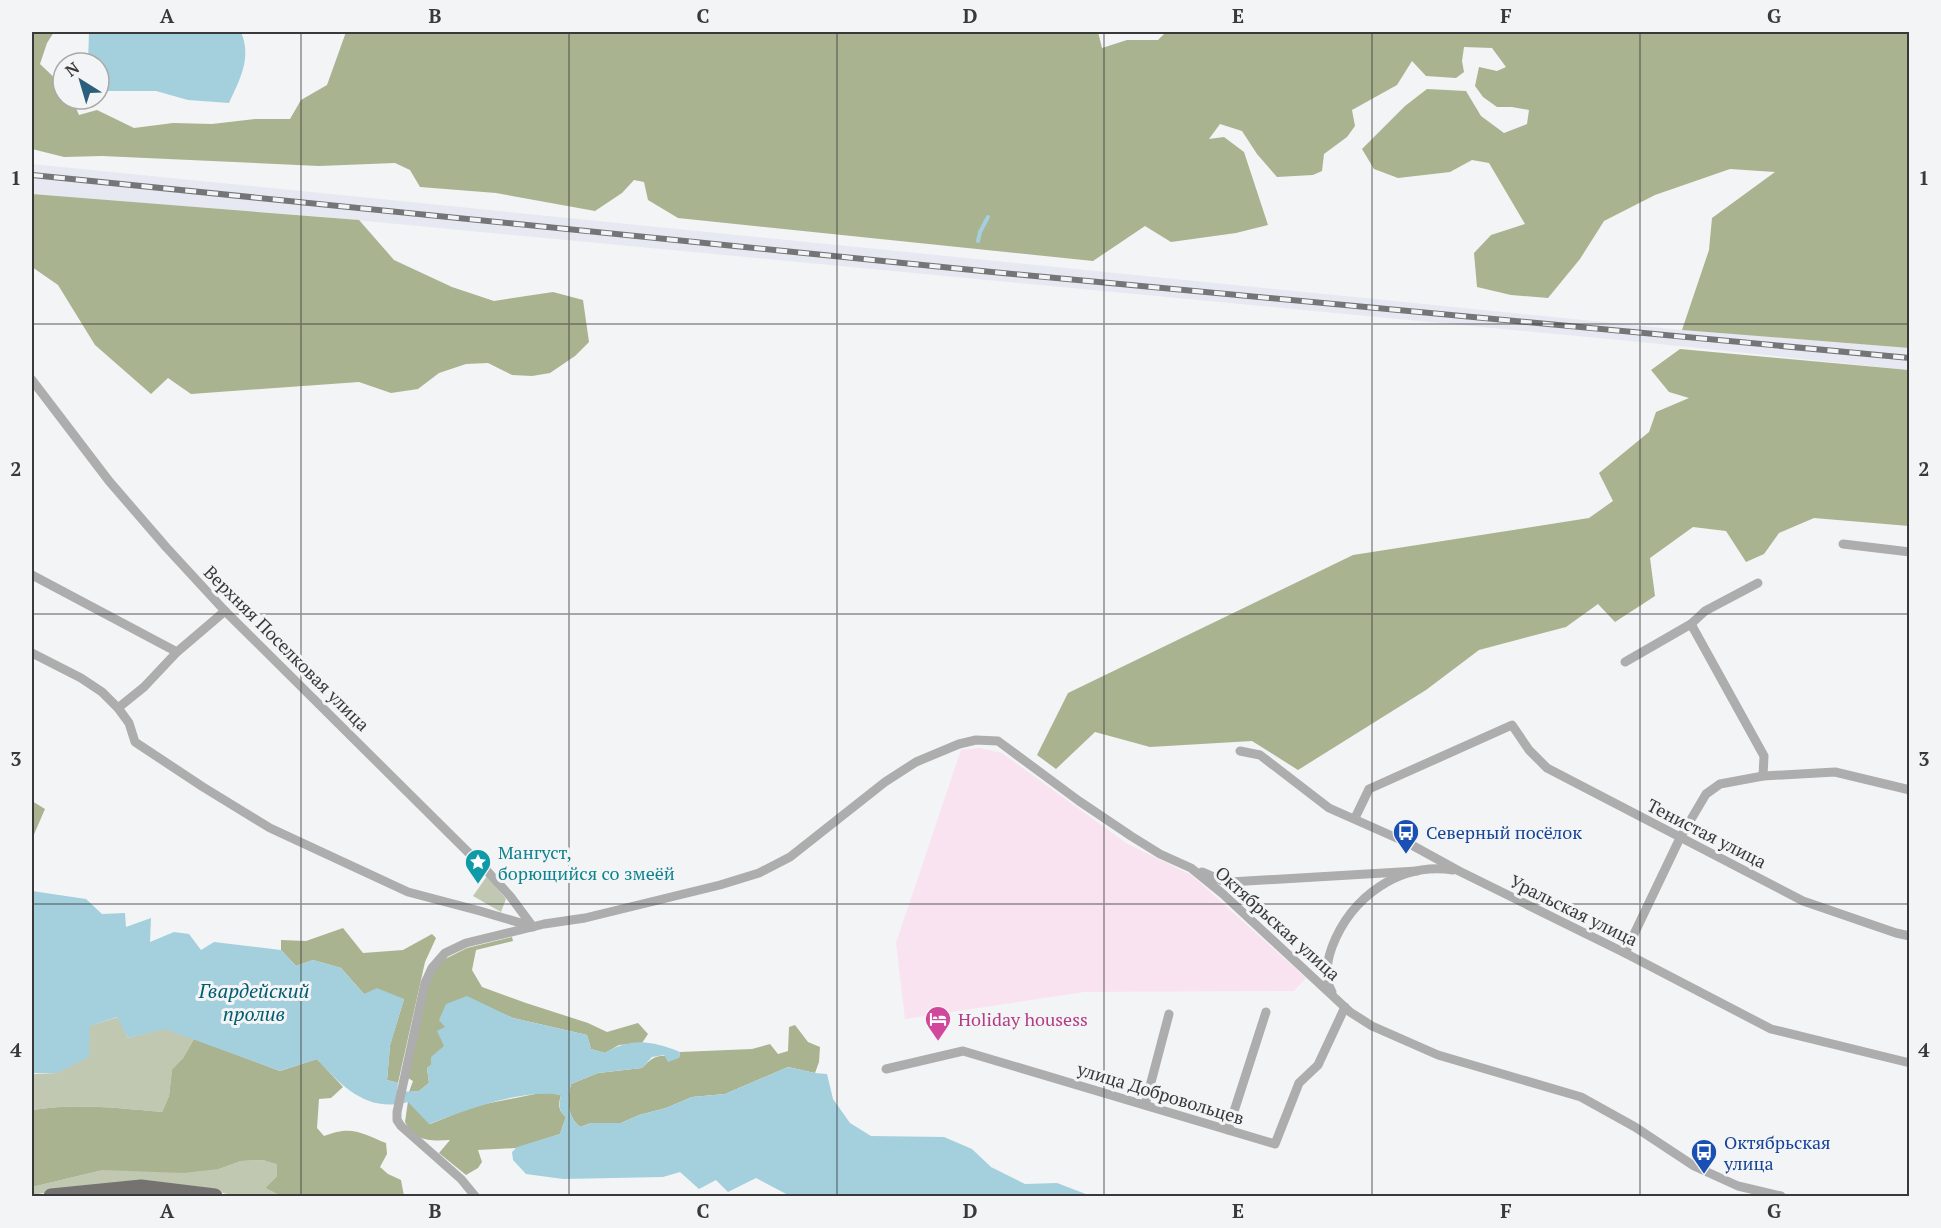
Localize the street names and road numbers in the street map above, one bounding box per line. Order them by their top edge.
street label: Верхняя Поселковая улица [199,560,375,736]
street label: Тенистая улица [1643,793,1771,873]
street label: Октябрьская улица [1210,860,1346,986]
street label: Уральская улица [1506,869,1642,951]
street label: улица Добровольцев [1074,1056,1247,1130]

